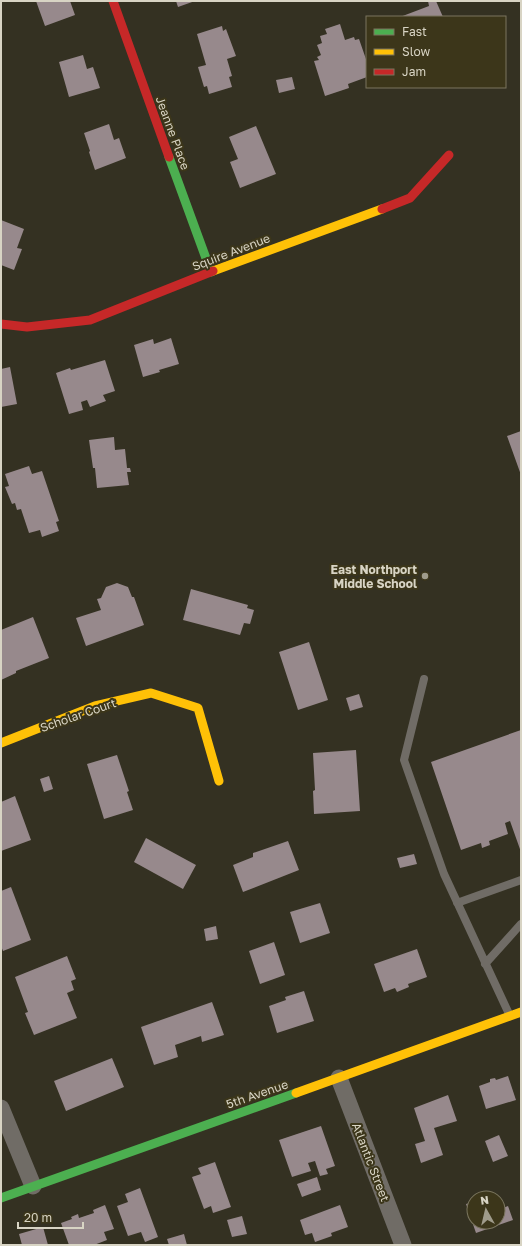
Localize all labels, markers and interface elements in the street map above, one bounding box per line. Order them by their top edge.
legend [366,16,506,88]
text: Fast [402,24,427,39]
text: Slow [402,44,430,59]
text: Jam [402,64,426,79]
street label: Jeanne Place [153,94,193,172]
street label: Squire Avenue [190,230,272,274]
place label: East Northport Middle School [330,562,417,591]
marker: East Northport Middle School [420,571,430,581]
street label: Scholar Court [38,695,118,735]
street label: 5th Avenue [224,1076,290,1112]
street label: Atlantic Street [349,1120,393,1204]
north arrow [466,1190,506,1230]
text: N [479,1193,490,1207]
scale bar [18,1204,83,1230]
text: 20 m [24,1210,52,1225]

